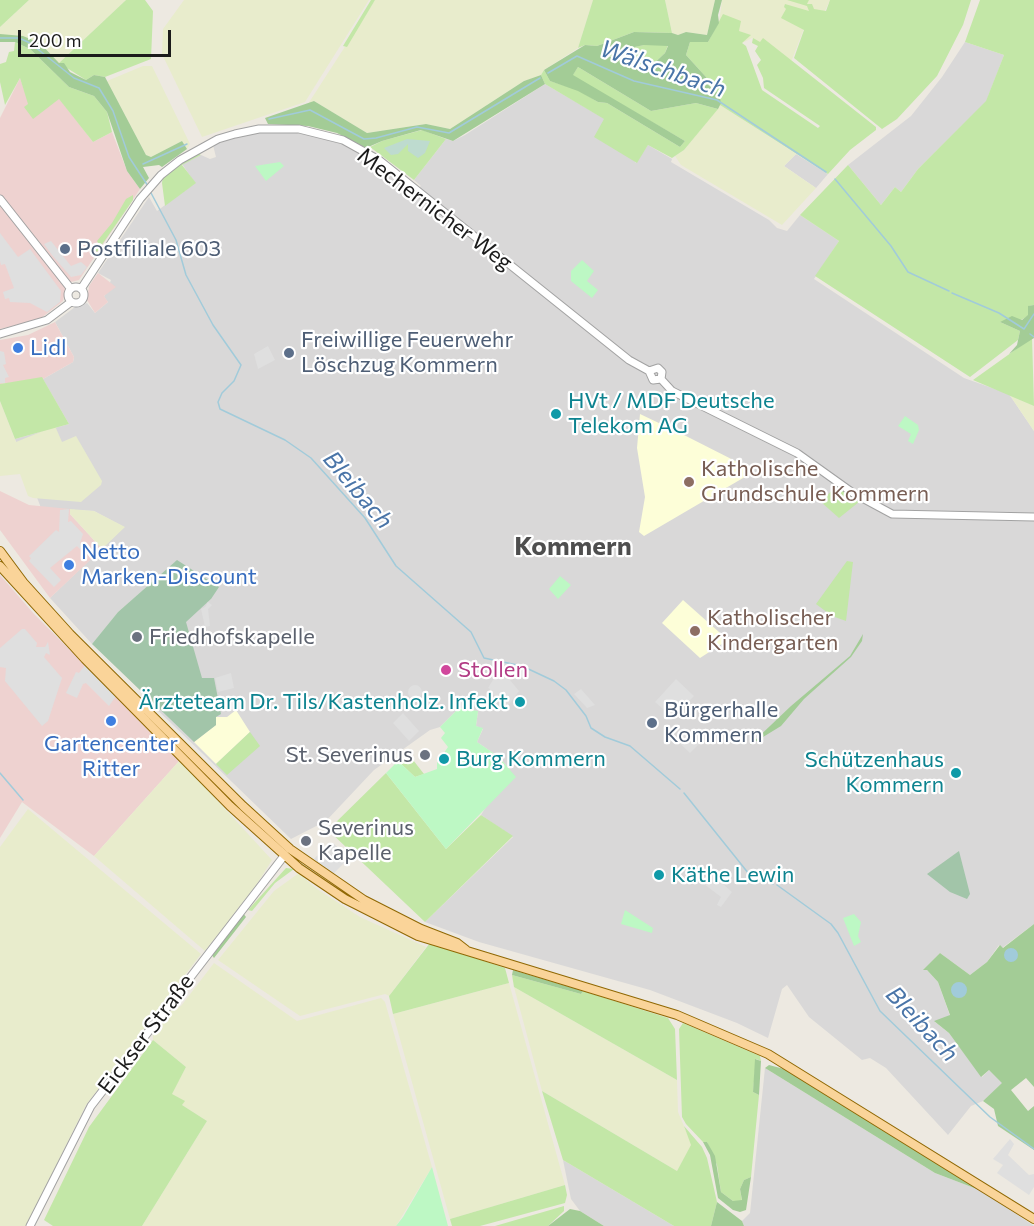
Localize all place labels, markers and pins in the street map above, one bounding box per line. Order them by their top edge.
place label: Postfiliale 603 [77,236,221,262]
marker: Postfiliale 603 [58,242,72,256]
place label: Freiwillige Feuerwehr Löschzug Kommern [301,327,513,378]
place label: Lidl [30,335,67,361]
marker: Lidl [11,341,25,355]
marker: Freiwillige Feuerwehr Löschzug Kommern [282,346,296,360]
place label: HVt / MDF Deutsche Telekom AG [568,388,775,440]
marker: HVt / MDF Deutsche Telekom AG [549,407,563,421]
place label: Katholische Grundschule Kommern [701,456,929,508]
marker: Katholische Grundschule Kommern [682,475,696,489]
place label: Netto Marken-Discount [81,539,257,590]
marker: Netto Marken-Discount [62,558,76,572]
place label: Katholischer Kindergarten [707,605,838,656]
place label: Friedhofskapelle [149,624,315,650]
marker: Katholischer Kindergarten [688,624,702,638]
marker: Friedhofskapelle [130,630,144,644]
place label: Stollen [458,657,528,683]
marker: Stollen [439,663,453,677]
place label: Ärzteteam Dr. Tils/Kastenholz. Infekt [139,689,508,715]
marker: Ärzteteam Dr. Tils/Kastenholz. Infekt [513,695,527,709]
place label: Bürgerhalle Kommern [664,697,778,748]
marker: Gartencenter Ritter [104,714,118,728]
marker: Bürgerhalle Kommern [645,716,659,730]
place label: Gartencenter Ritter [44,731,178,782]
place label: St. Severinus [286,742,413,768]
place label: Burg Kommern [456,746,606,772]
place label: Schützenhaus Kommern [805,747,944,798]
marker: St. Severinus [418,748,432,762]
marker: Burg Kommern [437,752,451,766]
marker: Schützenhaus Kommern [949,766,963,780]
place label: Severinus Kapelle [318,815,414,866]
marker: Severinus Kapelle [299,834,313,848]
place label: Käthe Lewin [671,862,794,888]
marker: Käthe Lewin [652,868,666,882]

